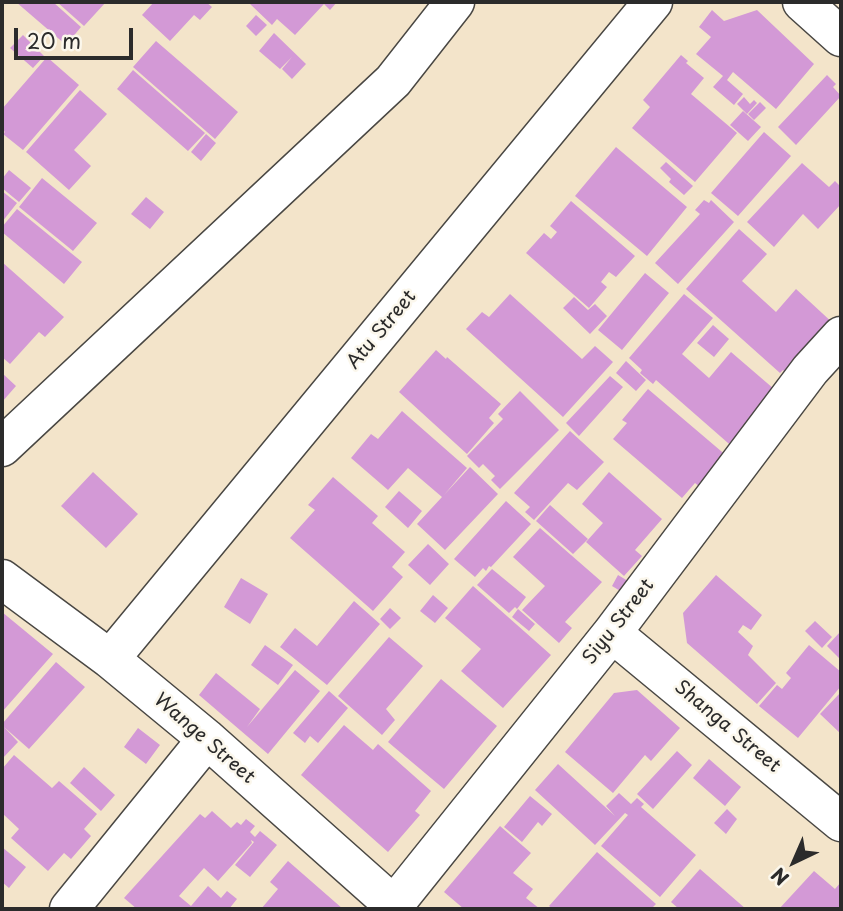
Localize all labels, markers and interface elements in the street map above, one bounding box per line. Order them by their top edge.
scale bar [18,14,136,58]
text: 20 m [27,24,81,56]
street label: Atu Street [342,286,422,374]
street label: Siyu Street [579,575,659,669]
street label: Shanga Street [669,676,785,778]
street label: Wange Street [149,689,259,789]
north arrow [759,827,829,897]
text: N [764,862,795,892]

